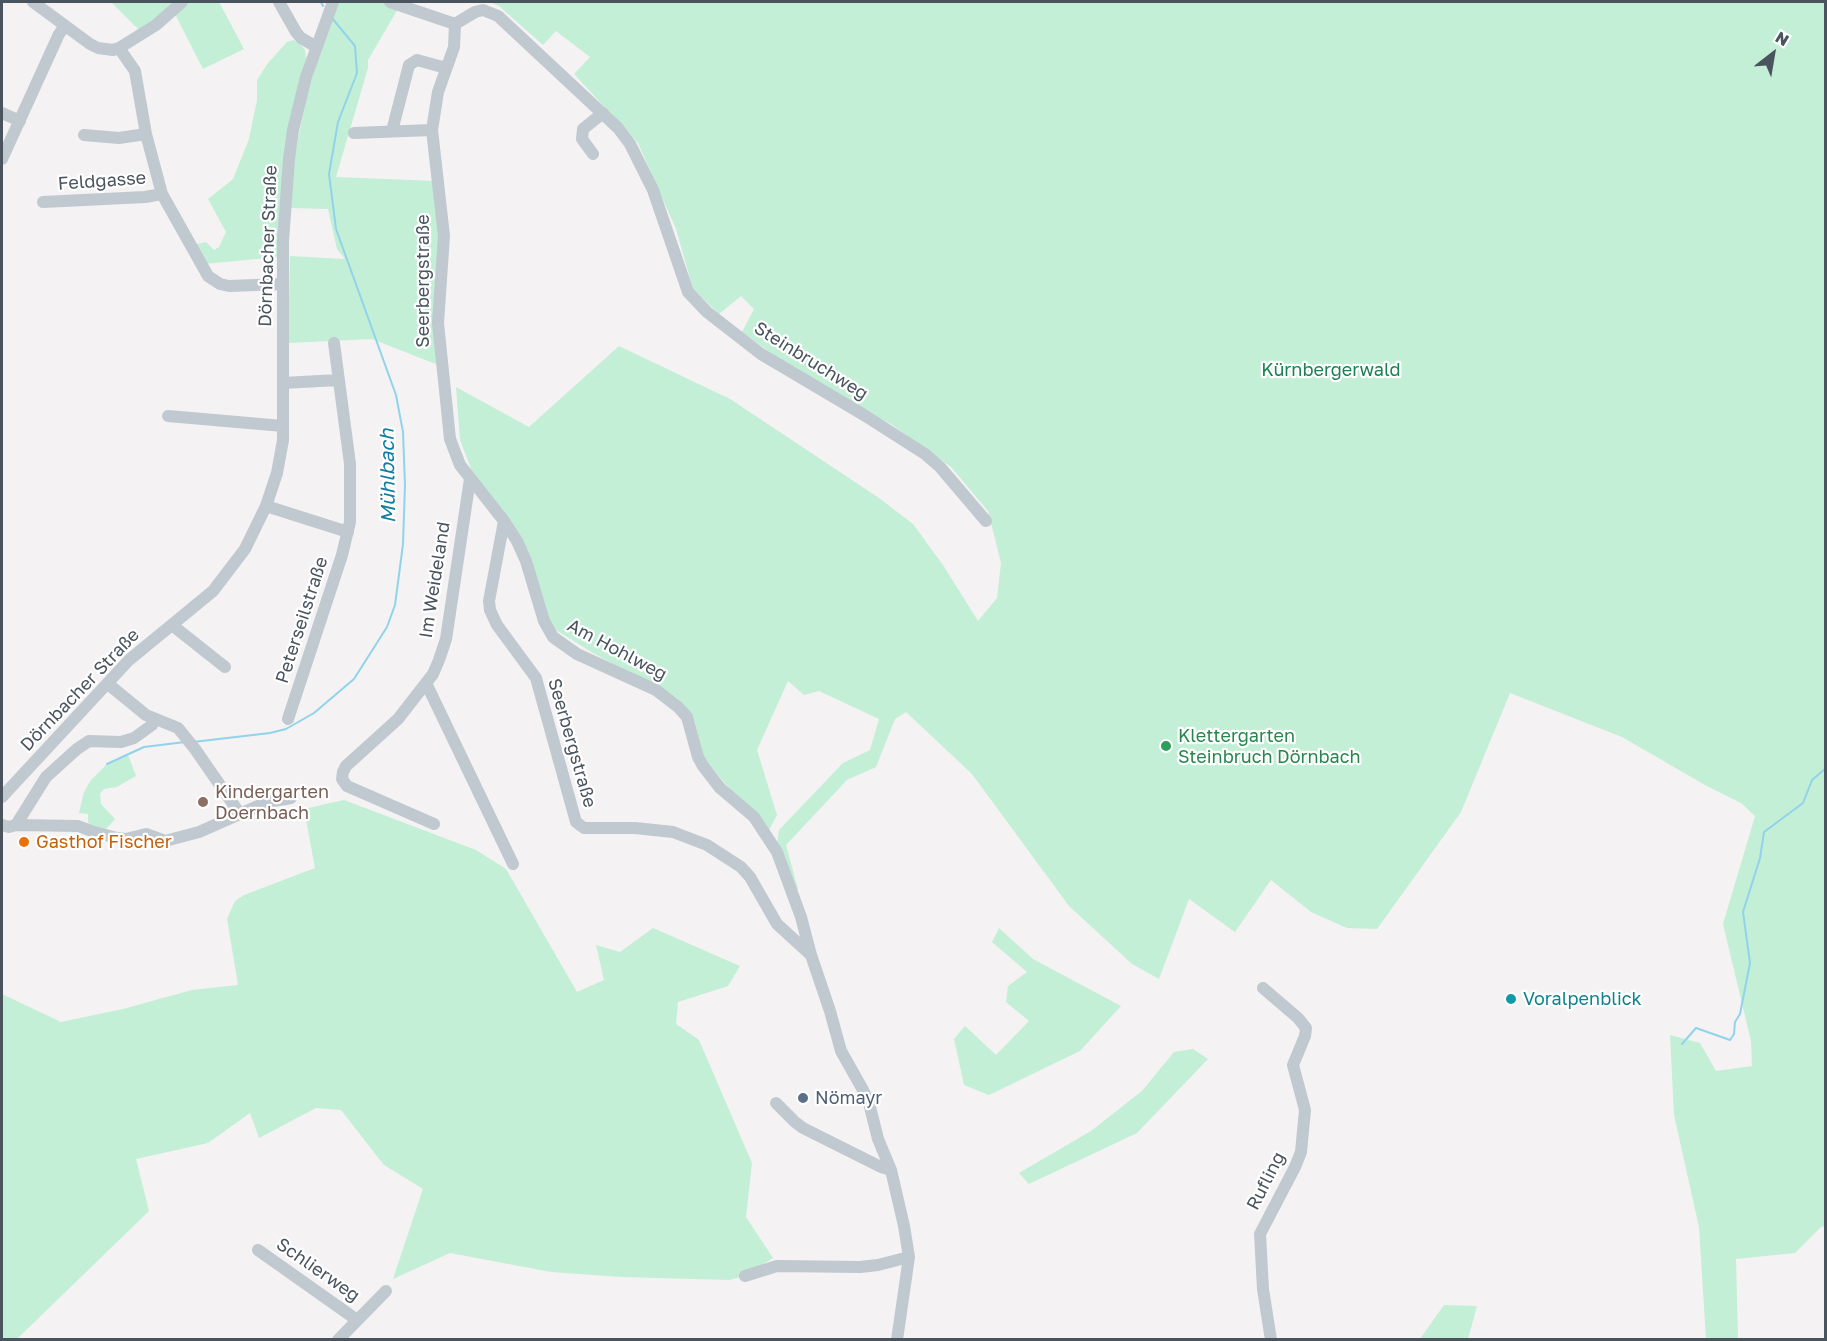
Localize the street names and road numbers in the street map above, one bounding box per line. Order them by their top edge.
street label: Dörnbacher Straße [254,165,282,327]
street label: Feldgasse [57,167,147,195]
street label: Seerbergstraße [412,214,434,348]
street label: Steinbruchweg [750,317,872,405]
street label: Im Weideland [415,520,455,640]
street label: Peterseilstraße [271,554,333,686]
street label: Am Hohlweg [564,615,670,685]
street label: Dörnbacher Straße [16,624,144,756]
street label: Seerbergstraße [543,676,601,810]
street label: Rufling [1242,1148,1290,1214]
street label: Schlierweg [272,1233,364,1307]

